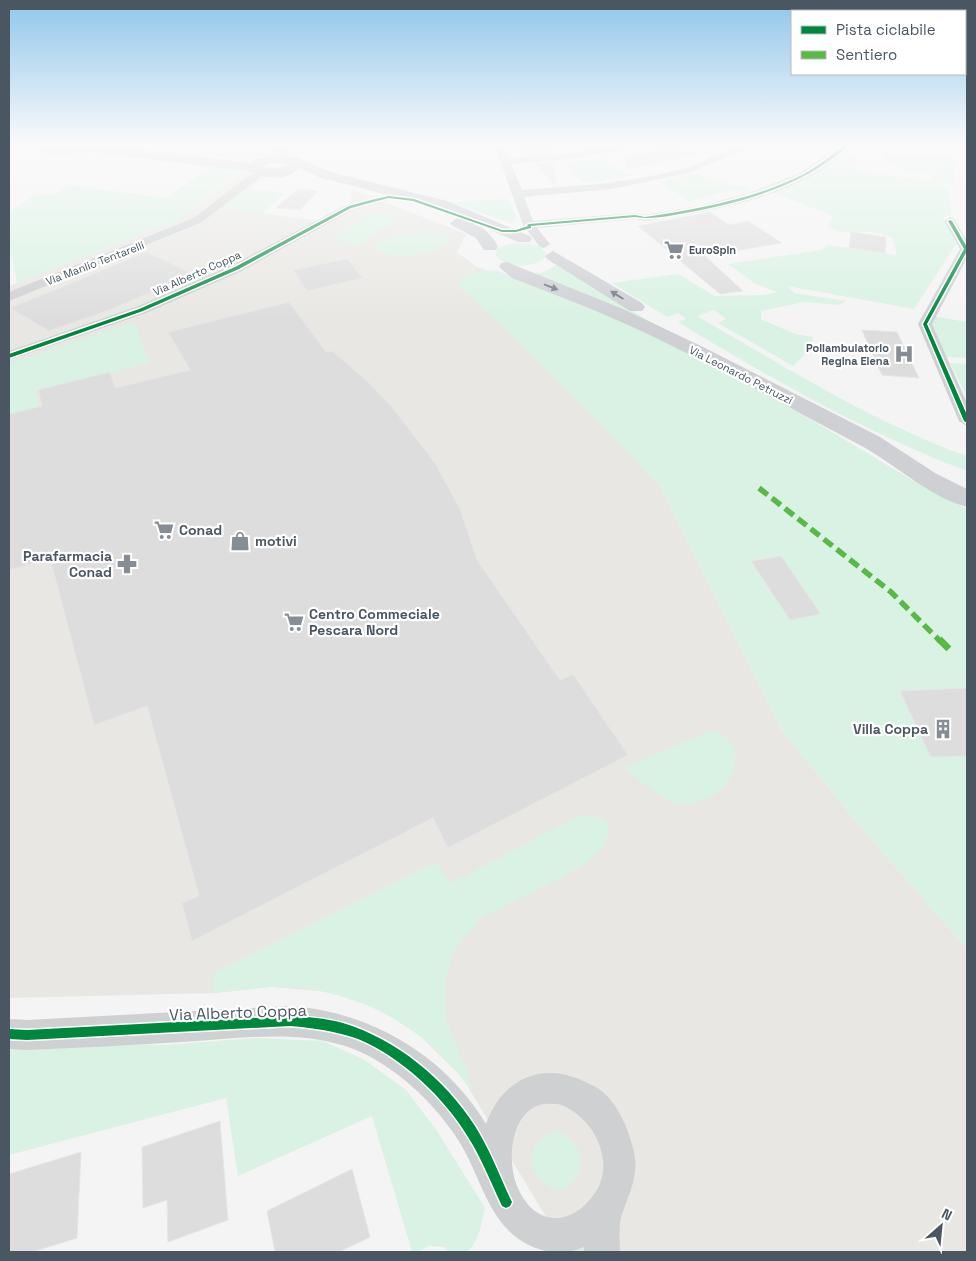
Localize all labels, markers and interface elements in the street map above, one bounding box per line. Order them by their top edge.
legend [791,10,966,75]
text: Pista ciclabile [836,20,936,39]
text: Sentiero [836,45,897,64]
street label: Via Manlio Tentarelli [44,238,146,288]
supermarket icon: EuroSpin [663,239,685,261]
place label: EuroSpin [689,243,736,257]
street label: Via Alberto Coppa [151,247,244,299]
one-way arrow [544,283,559,291]
one-way arrow [611,291,624,300]
place label: Poliambulatorio Regina Elena [806,341,890,368]
street label: Via Leonardo Petruzzi [687,343,795,407]
hospital icon: Poliambulatorio Regina Elena [893,343,915,365]
supermarket icon: Conad [153,519,175,541]
place label: Conad [179,521,222,539]
shop icon: motivi [229,530,251,552]
place label: motivi [255,532,297,550]
place label: Parafarmacia Conad [23,547,112,581]
pharmacy icon: Parafarmacia Conad [116,553,138,575]
place label: Centro Commeciale Pescara Nord [309,605,440,639]
supermarket icon: Centro Commeciale Pescara Nord [283,611,305,633]
building icon: Villa Coppa [932,718,954,740]
place label: Villa Coppa [853,720,928,738]
street label: Via Alberto Coppa [169,1000,307,1025]
north arrow [916,1201,966,1251]
text: N [939,1204,955,1225]

